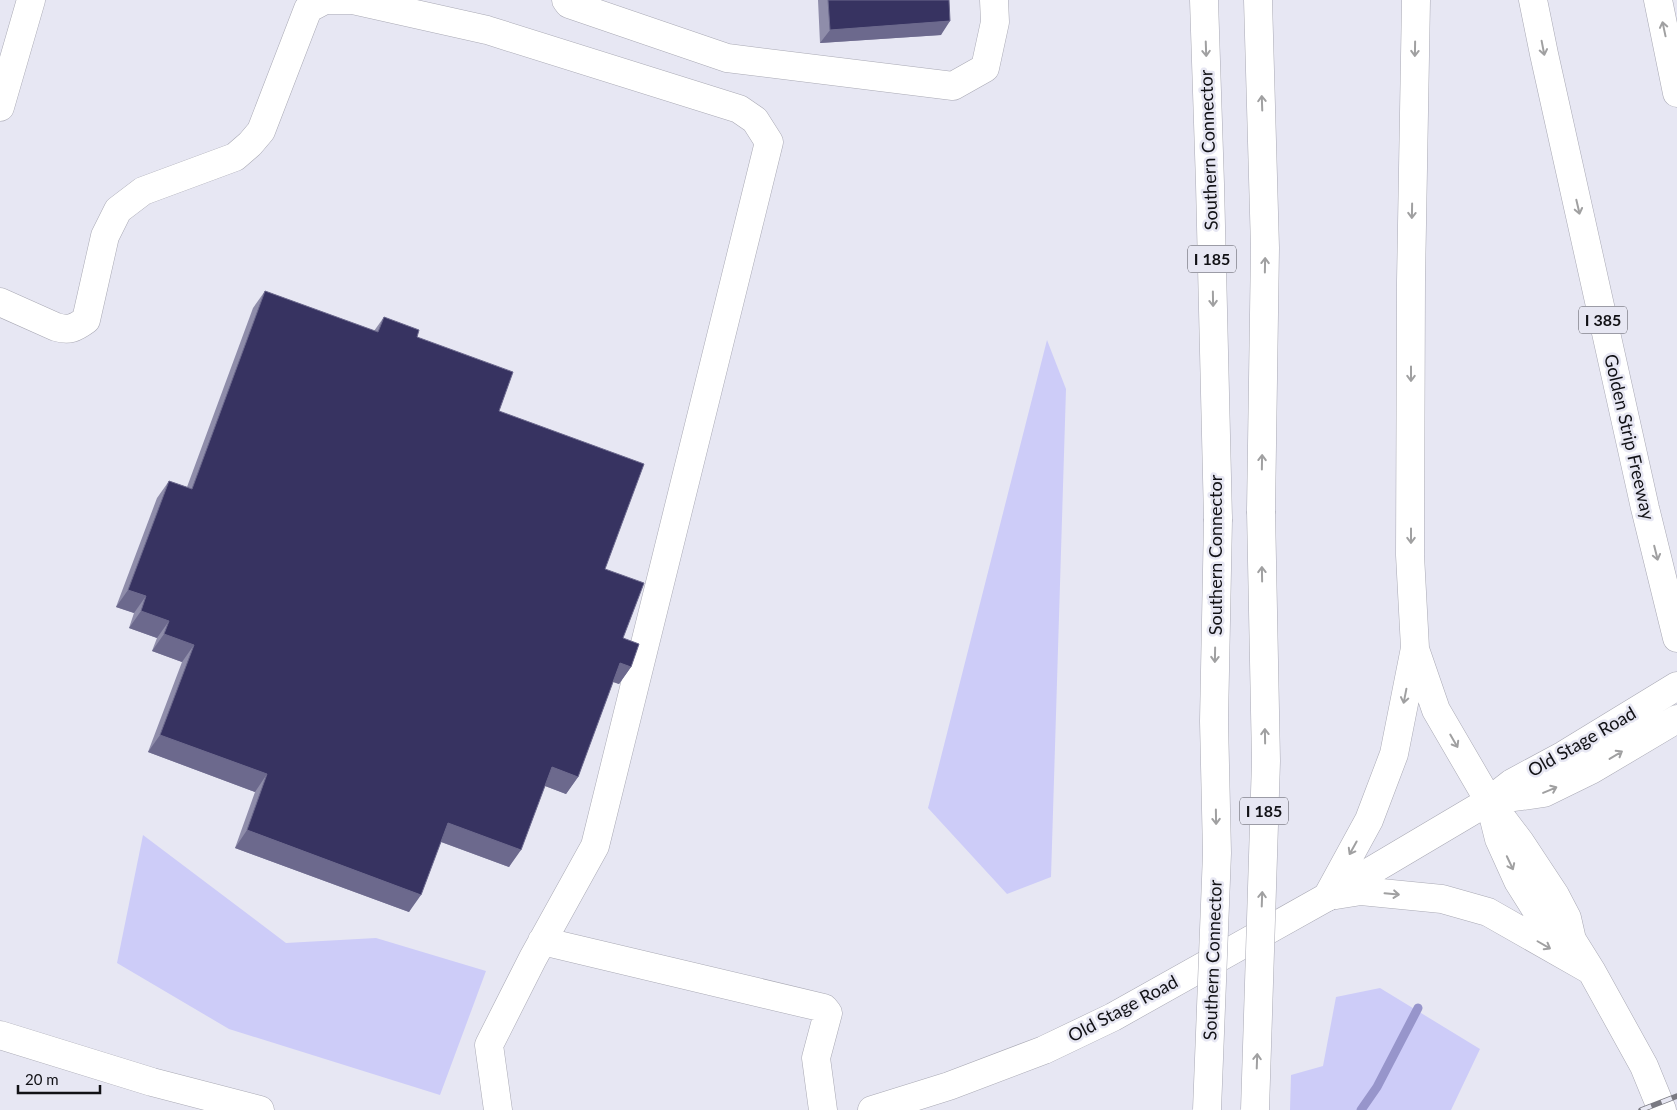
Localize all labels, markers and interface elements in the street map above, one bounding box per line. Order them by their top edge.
one-way arrow [1659,22,1668,38]
one-way arrow [1538,39,1548,55]
one-way arrow [1202,40,1211,56]
one-way arrow [1410,40,1420,56]
street label: Southern Connector [1194,69,1222,231]
one-way arrow [1257,95,1267,111]
one-way arrow [1574,198,1583,214]
one-way arrow [1407,202,1417,219]
road number: I 185 [1188,245,1236,272]
one-way arrow [1260,257,1270,274]
one-way arrow [1208,290,1218,306]
road number: I 385 [1579,306,1627,334]
street label: Golden Strip Freeway [1600,352,1660,523]
one-way arrow [1406,365,1416,381]
one-way arrow [1257,455,1267,471]
street label: Southern Connector [1204,474,1226,635]
one-way arrow [1406,528,1415,544]
one-way arrow [1652,544,1661,560]
one-way arrow [1258,566,1267,582]
one-way arrow [1211,647,1220,663]
one-way arrow [1400,687,1410,703]
street label: Old Stage Road [1524,701,1639,781]
one-way arrow [1260,729,1270,745]
one-way arrow [1450,733,1460,747]
one-way arrow [1608,750,1622,760]
one-way arrow [1542,785,1557,795]
road number: I 185 [1240,798,1288,824]
one-way arrow [1211,809,1221,825]
one-way arrow [1348,841,1358,856]
one-way arrow [1506,855,1515,870]
street label: Southern Connector [1198,879,1226,1041]
one-way arrow [1384,890,1400,899]
one-way arrow [1257,891,1266,907]
one-way arrow [1536,940,1551,950]
street label: Old Stage Road [1064,970,1181,1046]
one-way arrow [1252,1054,1261,1070]
scale bar [18,1062,100,1094]
text: 20 m [25,1070,59,1088]

